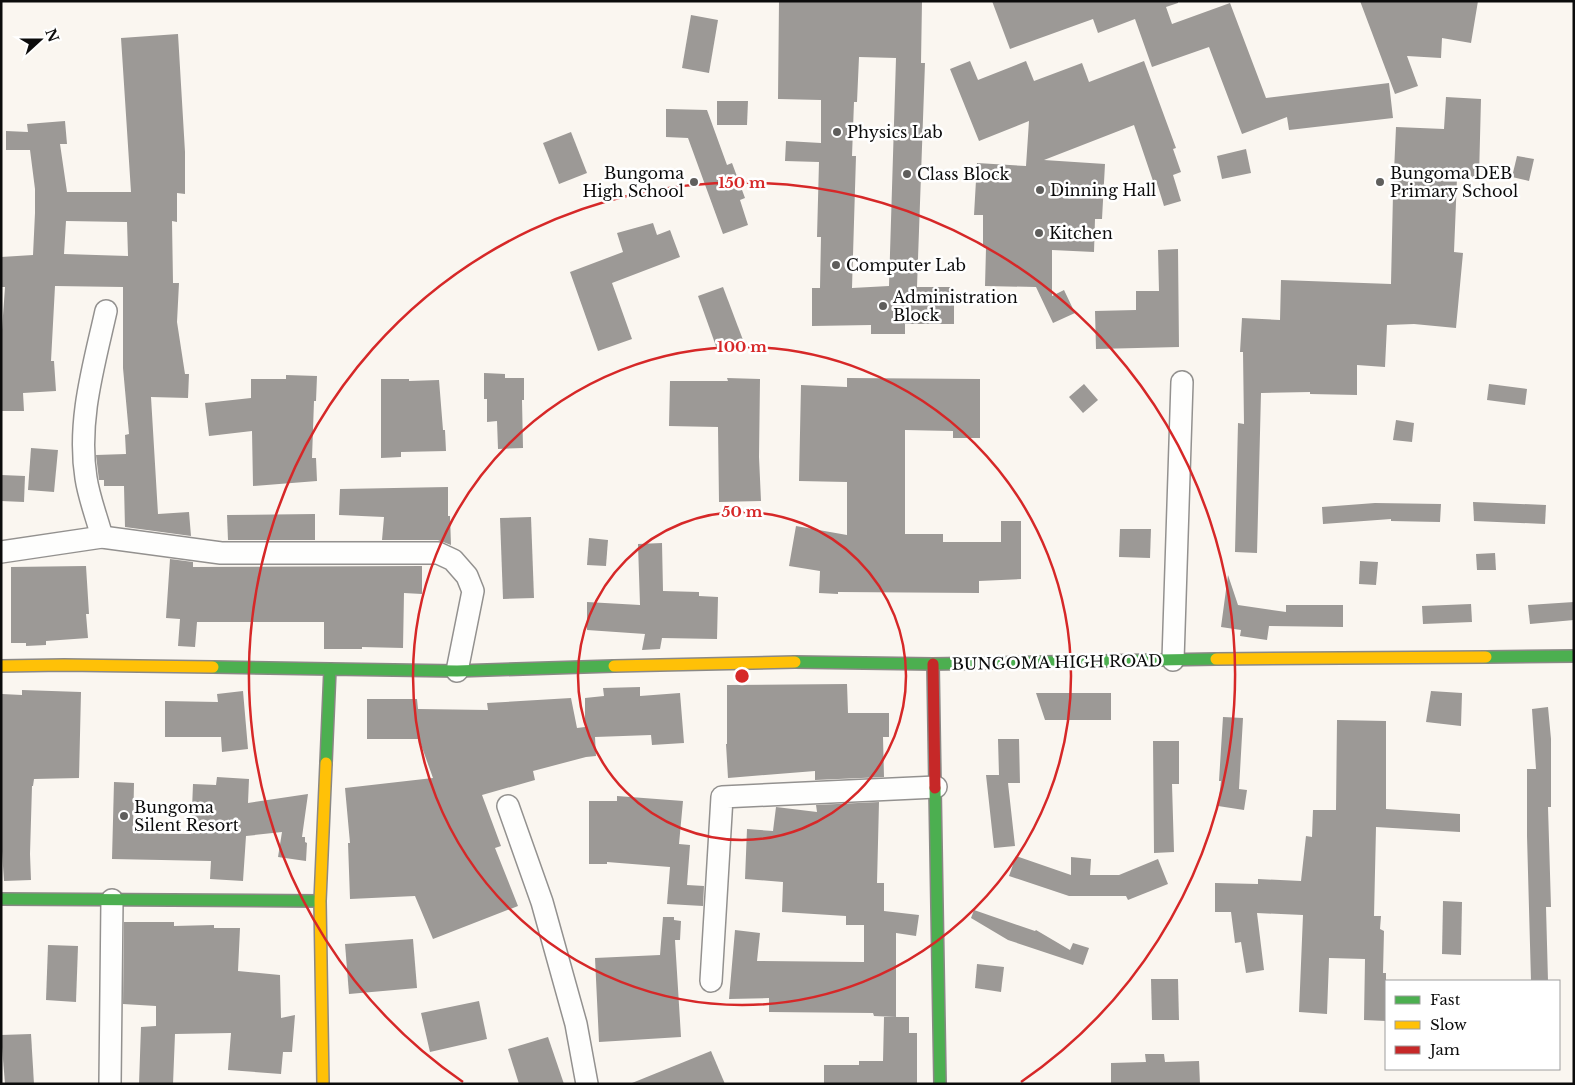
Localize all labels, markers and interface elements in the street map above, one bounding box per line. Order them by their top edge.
north arrow [15,15,65,65]
text: N [41,26,63,45]
place label: Physics Lab [847,122,943,142]
marker: Physics Lab [831,126,843,138]
place label: Bungoma High School [583,163,684,201]
place label: Bungoma DEB Primary School [1390,163,1518,201]
place label: Class Block [917,164,1010,184]
marker: Class Block [901,168,913,180]
text: 150 m [718,173,766,192]
marker: Bungoma High School [688,176,700,188]
marker: Bungoma DEB Primary School [1374,176,1386,188]
place label: Dinning Hall [1050,180,1156,200]
marker: Dinning Hall [1034,184,1046,196]
place label: Kitchen [1049,223,1113,243]
marker: Kitchen [1033,227,1045,239]
place label: Computer Lab [846,255,966,275]
marker: Computer Lab [830,259,842,271]
place label: Administration Block [892,287,1018,325]
marker: Administration Block [877,300,889,312]
text: 100 m [717,337,767,356]
text: 50 m [722,502,763,521]
street label: BUNGOMA HIGH ROAD [951,650,1163,674]
centre of rings [733,667,751,685]
place label: Bungoma Silent Resort [134,797,239,835]
marker: Bungoma Silent Resort [118,810,130,822]
legend [1385,980,1560,1070]
text: Fast [1430,990,1461,1009]
text: Slow [1430,1015,1467,1034]
text: Jam [1428,1040,1460,1059]

